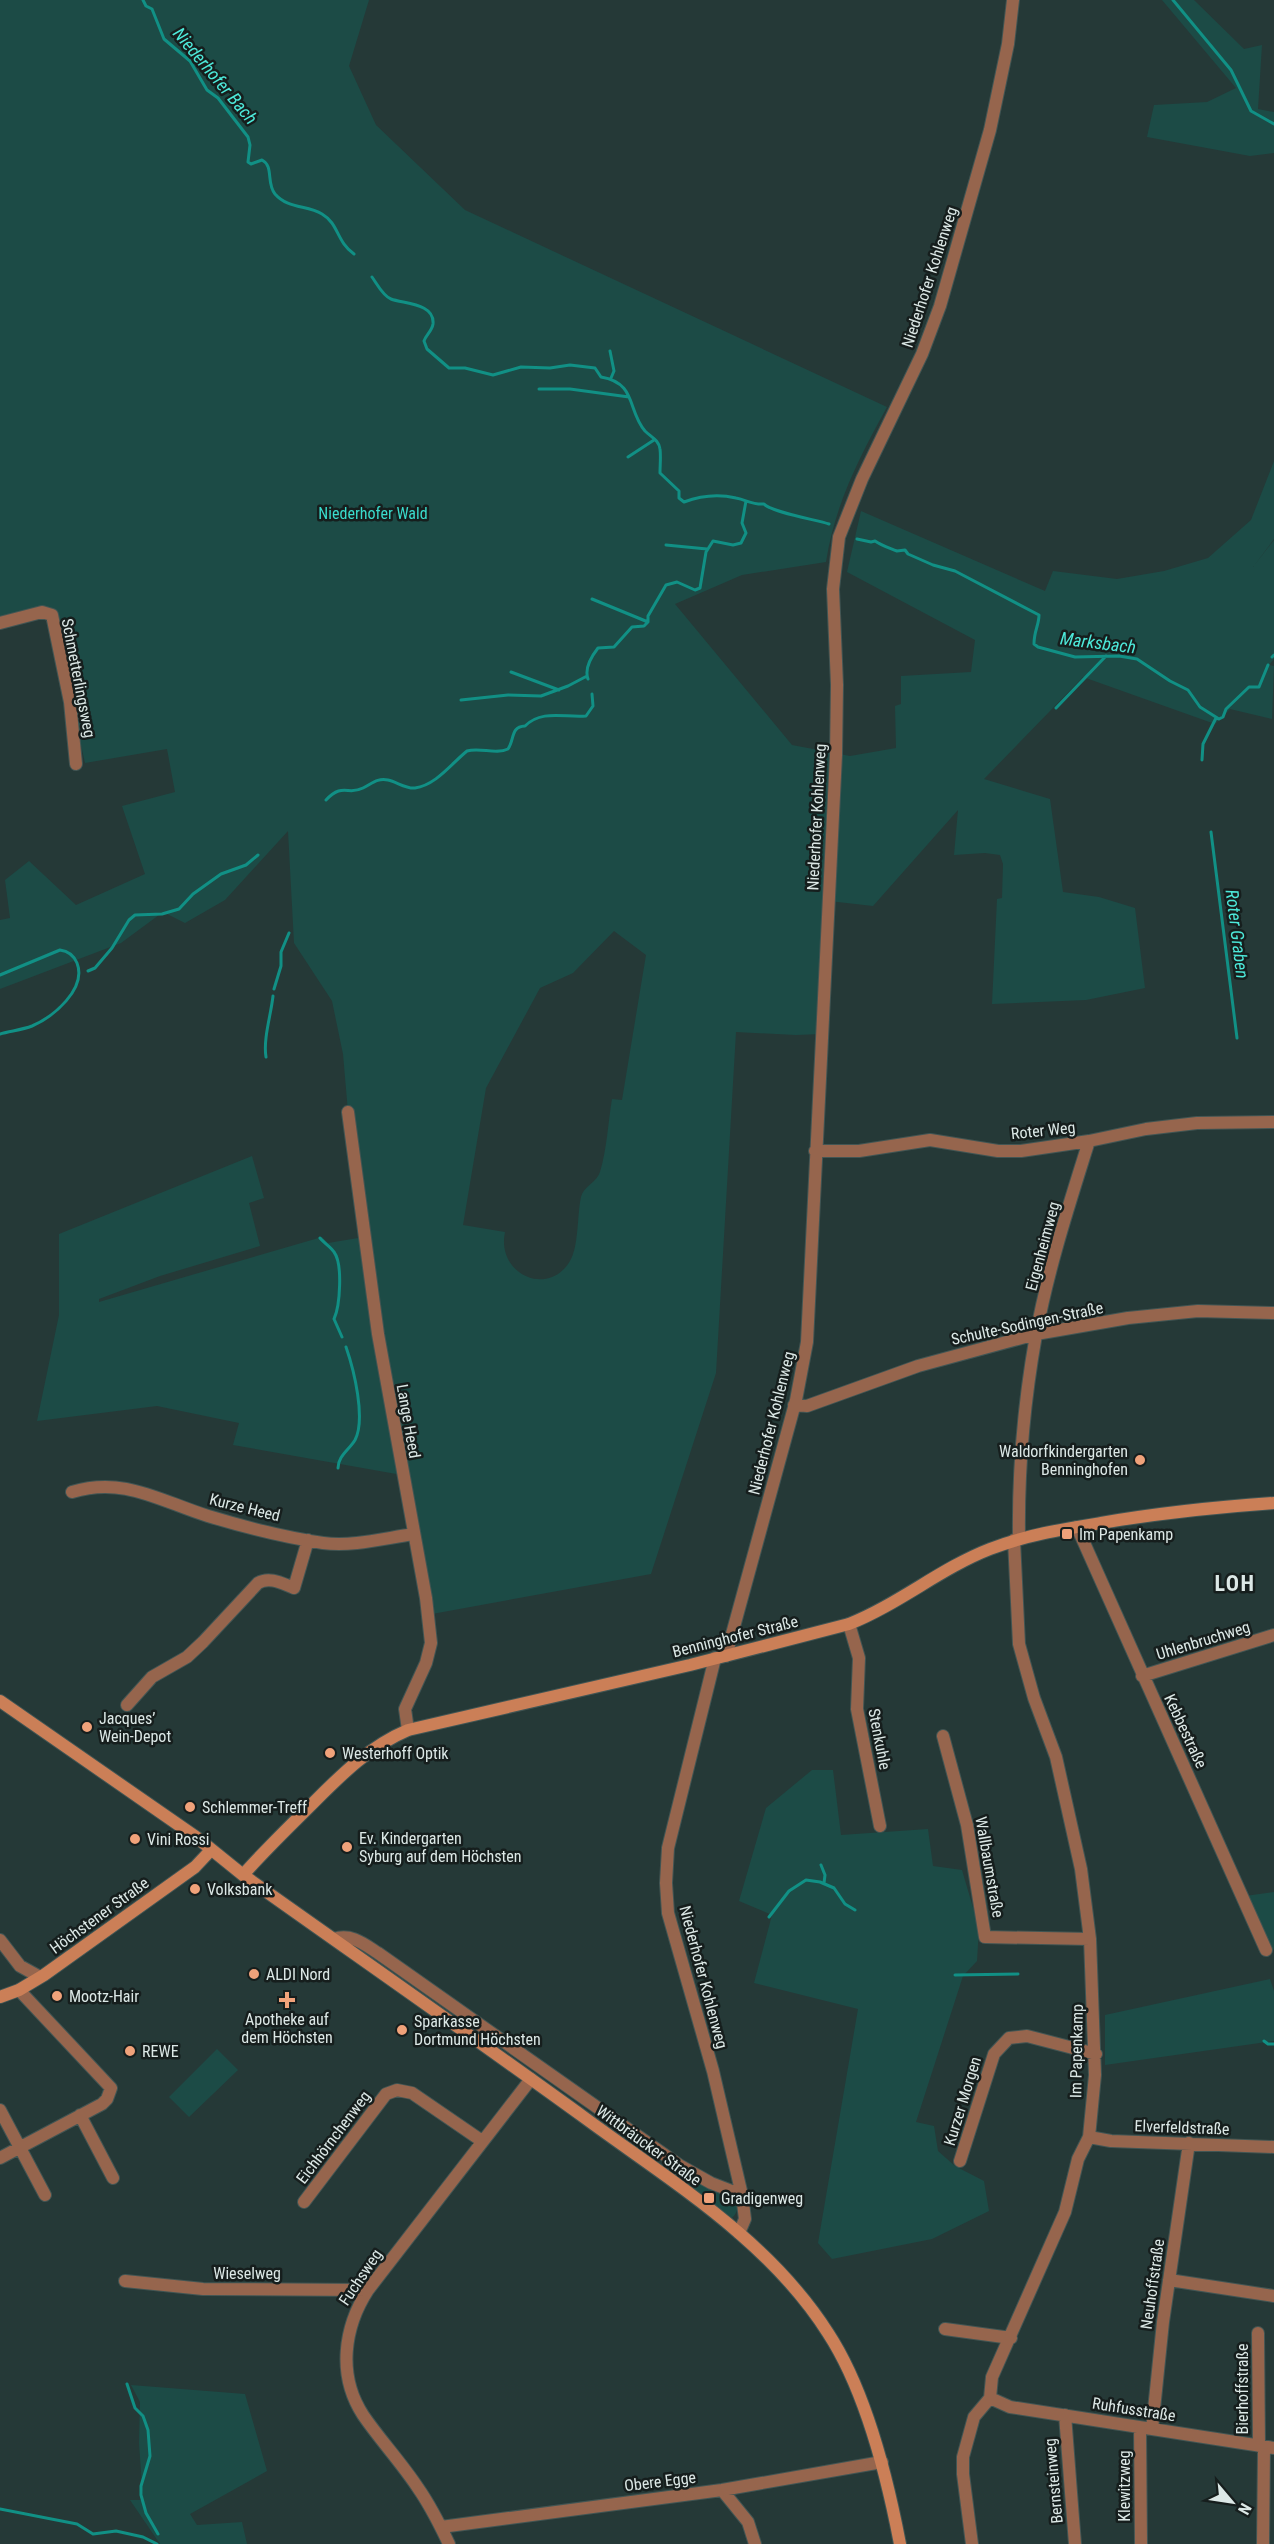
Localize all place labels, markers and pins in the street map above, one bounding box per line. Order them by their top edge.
place label: Waldorfkindergarten Benninghofen [999,1442,1128,1479]
marker: Waldorfkindergarten Benninghofen [1133,1453,1147,1467]
place label: Im Papenkamp [1079,1525,1173,1544]
marker: Im Papenkamp [1060,1527,1074,1541]
place label: Jacques’ Wein-Depot [99,1709,171,1746]
marker: Jacques’ Wein-Depot [80,1720,94,1734]
place label: Westerhoff Optik [342,1744,449,1763]
marker: Westerhoff Optik [323,1746,337,1760]
place label: Schlemmer-Treff [202,1798,307,1817]
marker: Schlemmer-Treff [183,1800,197,1814]
place label: Ev. Kindergarten Syburg auf dem Höchsten [359,1829,522,1866]
place label: Vini Rossi [147,1830,210,1849]
marker: Vini Rossi [128,1832,142,1846]
marker: Ev. Kindergarten Syburg auf dem Höchsten [340,1840,354,1854]
place label: Volksbank [207,1880,273,1899]
marker: Volksbank [188,1882,202,1896]
place label: ALDI Nord [266,1965,330,1984]
marker: ALDI Nord [247,1967,261,1981]
place label: Mootz-Hair [69,1987,139,2006]
marker: Mootz-Hair [50,1989,64,2003]
marker: Apotheke auf dem Höchsten [280,1993,294,2007]
place label: Apotheke auf dem Höchsten [241,2010,333,2047]
place label: Sparkasse Dortmund Höchsten [414,2012,541,2049]
marker: Sparkasse Dortmund Höchsten [395,2023,409,2037]
place label: REWE [142,2042,179,2061]
marker: REWE [123,2044,137,2058]
place label: Gradigenweg [721,2189,803,2208]
marker: Gradigenweg [702,2191,716,2205]

